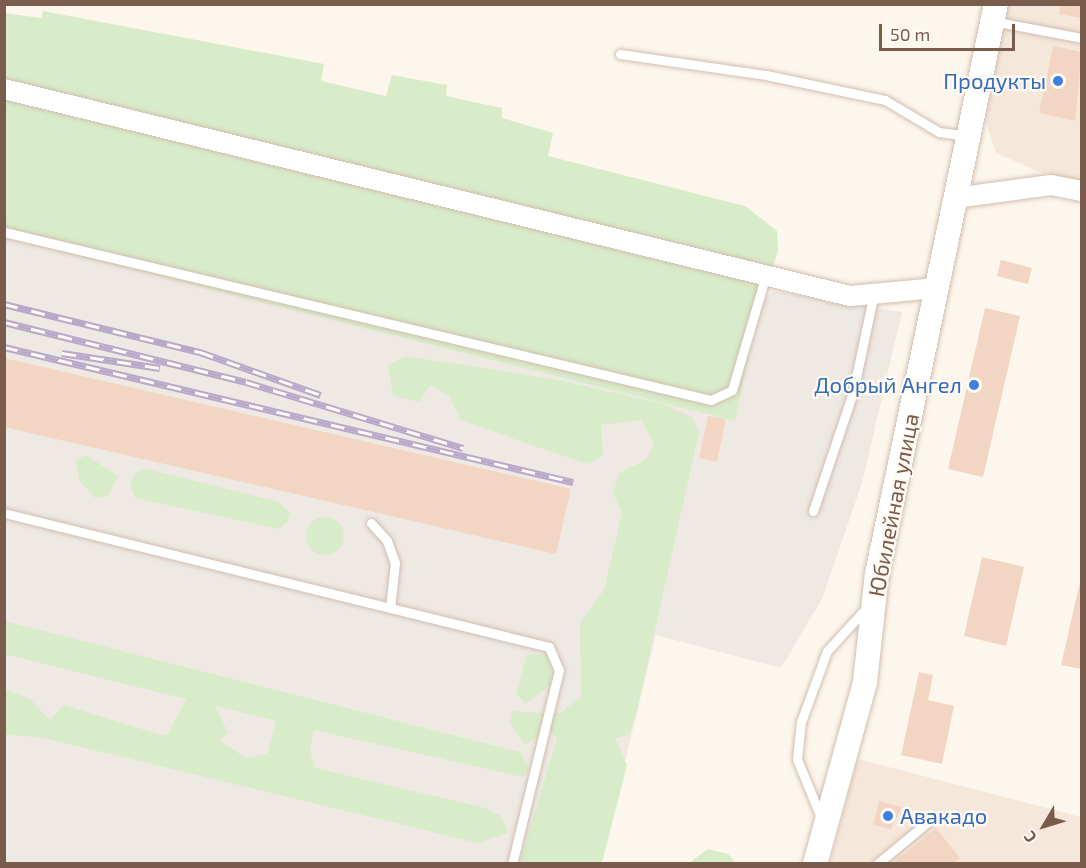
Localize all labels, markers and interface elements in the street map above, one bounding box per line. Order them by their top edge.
scale bar [882,12,1018,50]
text: 50 m [890,23,930,45]
place label: Продукты [943,68,1046,94]
marker: Продукты [1051,74,1065,88]
place label: Добрый Ангел [814,372,962,398]
marker: Добрый Ангел [967,378,981,392]
street label: Юбилейная улица [862,411,924,599]
north arrow [1014,796,1074,856]
place label: Авакадо [900,803,987,829]
marker: Авакадо [881,809,895,823]
text: С [1019,828,1040,847]

